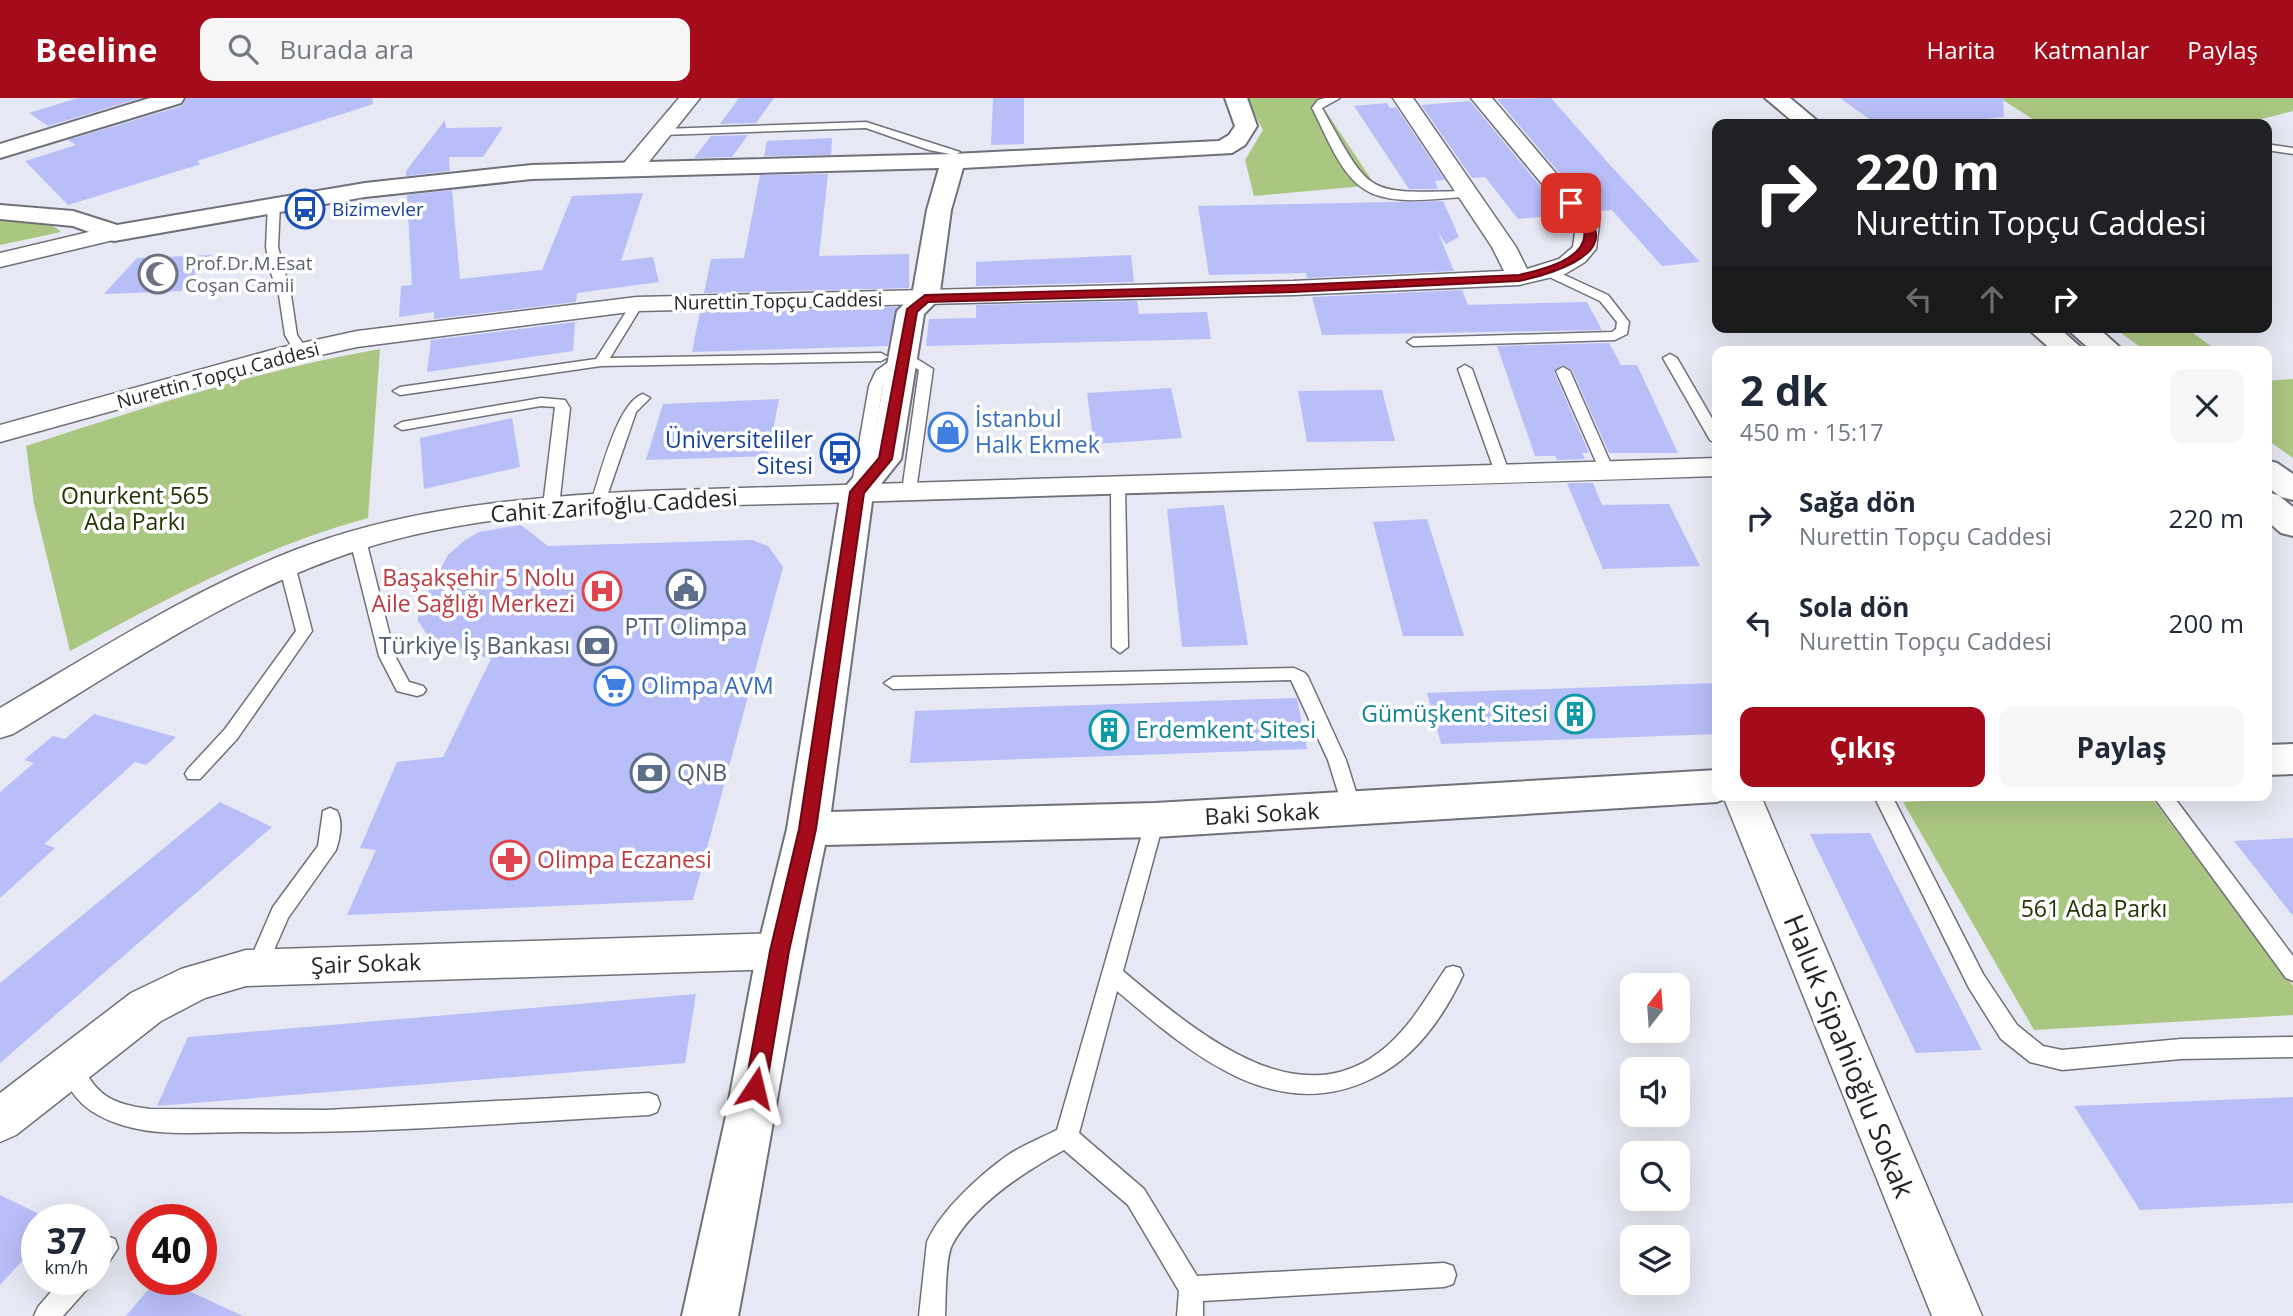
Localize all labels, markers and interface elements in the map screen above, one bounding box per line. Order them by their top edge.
search box [200,18,690,81]
text: Beeline [35,27,158,72]
icon: search [224,30,262,68]
text: Burada ara [280,31,414,67]
text: Harita [1927,33,1995,66]
text: Katmanlar [2033,33,2149,66]
text: Paylaş [2187,33,2258,66]
text: 220 m [1855,138,2000,204]
icon: right [1740,147,1831,238]
pin [1541,173,1601,233]
icon: arrive [1552,184,1590,222]
bus stop icon: Bizimevler [284,188,326,230]
place label: Bizimevler [332,196,424,222]
text: Nurettin Topçu Caddesi [1855,201,2207,244]
place label: Prof.Dr.M.Esat Coşan Camii [185,250,313,298]
mosque icon: Prof.Dr.M.Esat Coşan Camii [137,253,179,295]
icon: left [1900,280,1938,318]
icon: ahead [1973,280,2011,318]
icon: right [2046,280,2084,318]
street label: Nurettin Topçu Caddesi [673,286,883,316]
street label: Nurettin Topçu Caddesi [114,335,322,415]
text: 2 dk [1740,361,1828,418]
button: close [2170,369,2244,443]
place label: İstanbul Halk Ekmek [975,402,1100,460]
shop icon: İstanbul Halk Ekmek [927,411,969,453]
text: 450 m · 15:17 [1740,416,1883,448]
place label: Üniversiteliler Sitesi [665,423,814,481]
bus stop icon: Üniversiteliler Sitesi [819,432,861,474]
park label: Onurkent 565 Ada Parkı [61,479,209,537]
street label: Cahit Zarifoğlu Caddesi [489,480,739,530]
text: Sağa dön [1799,484,1916,520]
icon: right [1740,499,1778,537]
text: 220 m [2169,500,2244,536]
text: Nurettin Topçu Caddesi [1799,520,2052,552]
place label: Başakşehir 5 Nolu Aile Sağlığı Merkezi [372,561,575,619]
public building icon: PTT Olimpa [665,568,707,610]
hospital icon: Başakşehir 5 Nolu Aile Sağlığı Merkezi [581,570,623,612]
text: Sola dön [1799,589,1909,625]
icon: left [1740,604,1778,642]
text: 200 m [2169,605,2244,641]
place label: PTT Olimpa [625,610,747,642]
bank icon: Türkiye İş Bankası [576,625,618,667]
text: Nurettin Topçu Caddesi [1799,625,2052,657]
place label: Türkiye İş Bankası [379,629,570,661]
supermarket icon: Olimpa AVM [593,665,635,707]
place label: Olimpa AVM [641,669,774,701]
building icon: Gümüşkent Sitesi [1554,693,1596,735]
place label: Gümüşkent Sitesi [1361,697,1548,729]
button: Çıkış [1740,707,1985,787]
button: Paylaş [1999,707,2244,787]
building icon: Erdemkent Sitesi [1088,709,1130,751]
place label: Erdemkent Sitesi [1136,713,1316,745]
bank icon: QNB [629,752,671,794]
place label: QNB [677,756,727,788]
street label: Baki Sokak [1204,794,1320,832]
pharmacy icon: Olimpa Eczanesi [489,839,531,881]
place label: Olimpa Eczanesi [537,843,712,875]
park label: 561 Ada Parkı [2021,892,2167,924]
street label: Haluk Sipahioğlu Sokak [1776,908,1924,1203]
street label: Şair Sokak [310,945,421,981]
north arrow [1620,973,1690,1043]
map controls [1620,973,1690,1295]
position arrow [718,1051,792,1125]
button: sound [1620,1057,1690,1127]
button: search [1620,1141,1690,1211]
speed limit sign: 40 [126,1204,217,1295]
text: 37 [46,1217,87,1264]
button: layers [1620,1225,1690,1295]
text: km/h [45,1255,88,1279]

